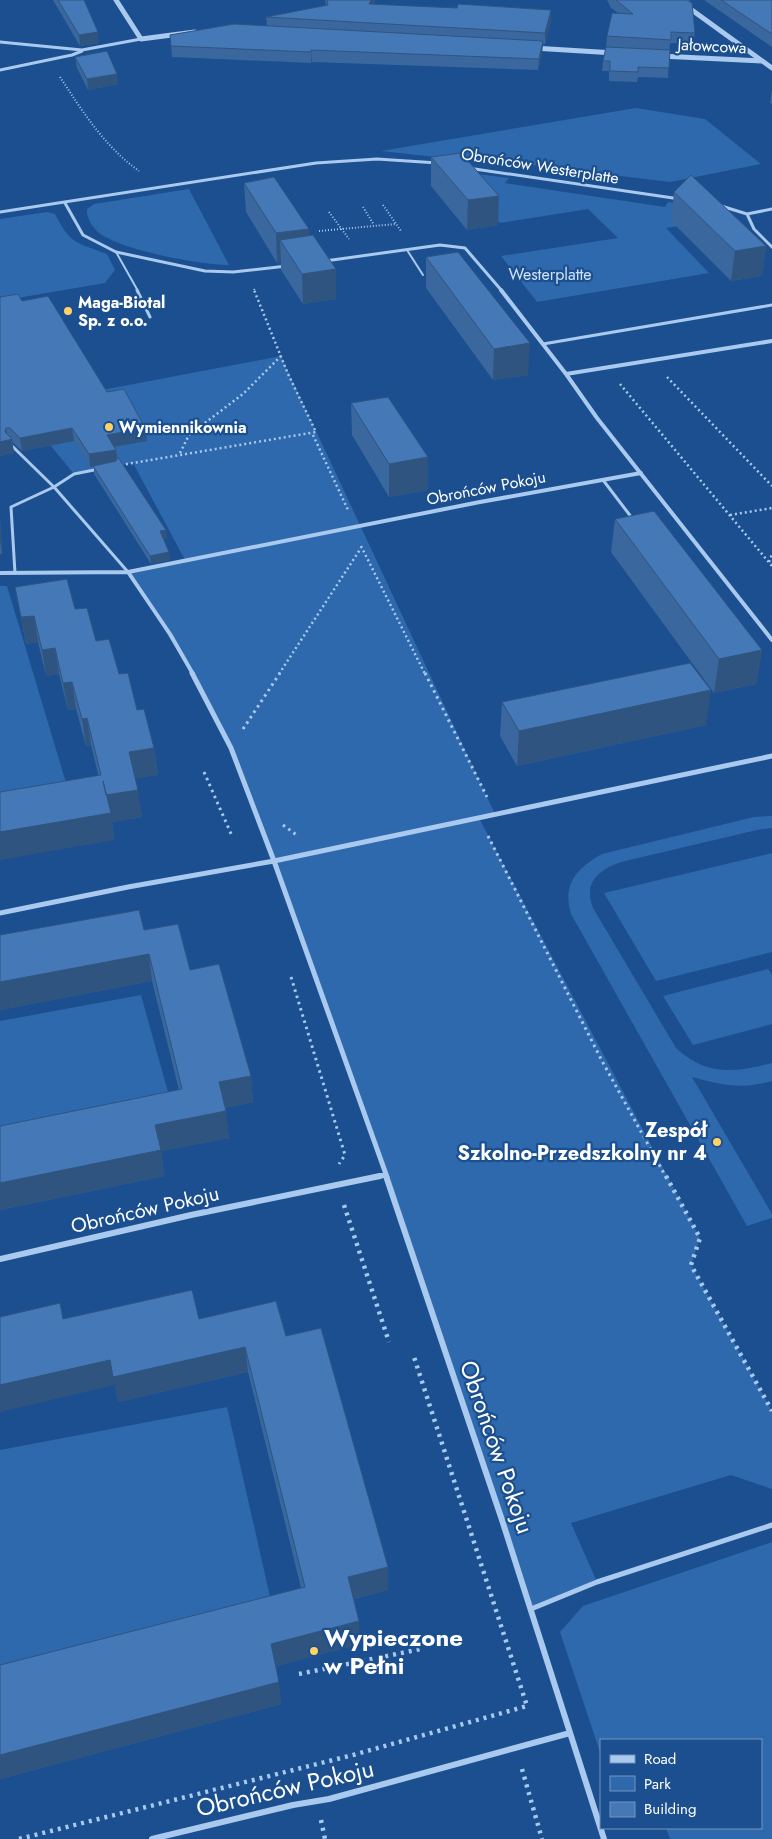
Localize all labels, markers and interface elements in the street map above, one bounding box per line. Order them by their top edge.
street label: Jałowcowa [675,33,747,59]
street label: Obrońców Westerplatte [460,142,620,190]
park label: Westerplatte [508,263,592,286]
place label: Maga-Biotal Sp. z o.o. [78,291,165,332]
marker: Maga-Biotal Sp. z o.o. [62,305,74,317]
place label: Wymiennikownia [119,416,247,439]
marker: Wymiennikownia [103,421,115,433]
street label: Obrońców Pokoju [424,465,548,511]
place label: Zespół Szkolno-Przedszkolny nr 4 [458,1116,709,1168]
marker: Zespół Szkolno-Przedszkolny nr 4 [711,1136,723,1148]
street label: Obrońców Pokoju [68,1179,222,1241]
street label: Obrońców Pokoju [451,1356,543,1538]
place label: Wypieczone w Pełni [323,1620,463,1683]
marker: Wypieczone w Pełni [308,1645,320,1657]
legend [600,1739,762,1829]
text: Road [644,1748,676,1770]
street label: Obrońców Pokoju [193,1751,377,1825]
text: Park [644,1773,671,1795]
text: Building [644,1798,696,1820]

